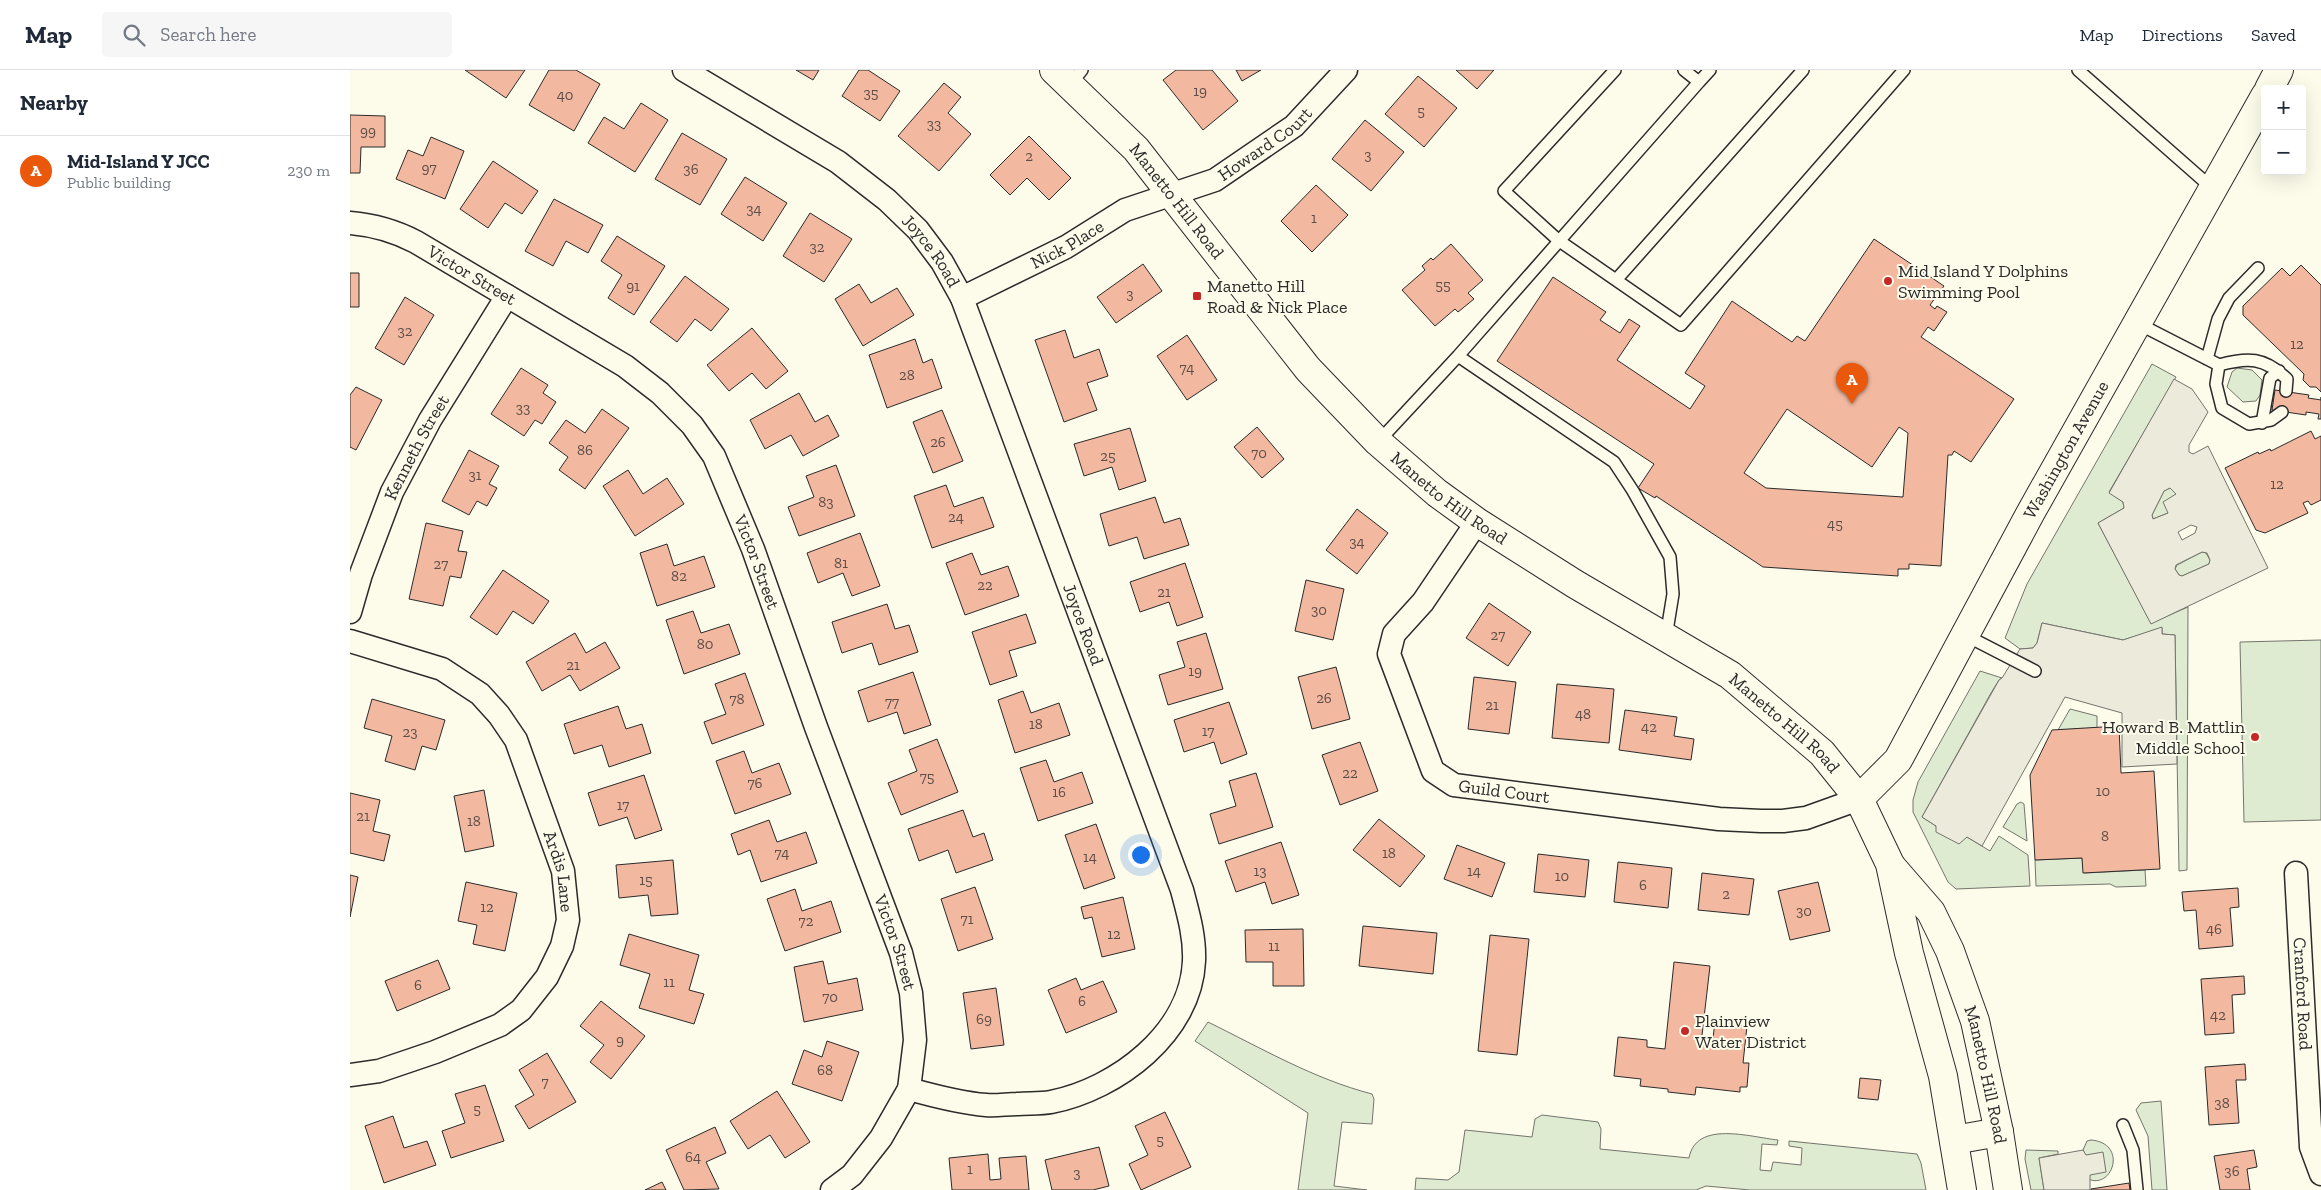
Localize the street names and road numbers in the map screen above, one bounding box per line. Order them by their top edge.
street label: Howard Court [1214,102,1317,186]
street label: Manetto Hill Road [1125,139,1229,263]
street label: Joyce Road [897,209,965,291]
street label: Nick Place [1027,215,1108,274]
street label: Victor Street [423,240,520,310]
street label: Washington Avenue [2018,377,2114,523]
street label: Kenneth Street [379,390,454,503]
street label: Manetto Hill Road [1386,447,1512,549]
street label: Victor Street [728,510,785,613]
street label: Joyce Road [1058,581,1109,668]
street label: Manetto Hill Road [1725,668,1845,778]
street label: Guild Court [1457,775,1551,808]
street label: Ardis Lane [538,828,578,913]
street label: Victor Street [869,891,921,993]
street label: Cranford Road [2289,937,2317,1051]
street label: Manetto Hill Road [1959,1002,2012,1145]

